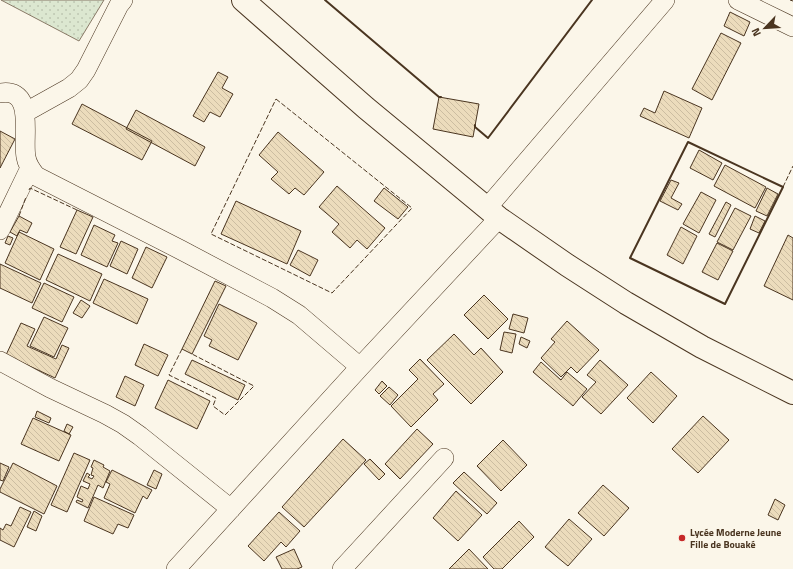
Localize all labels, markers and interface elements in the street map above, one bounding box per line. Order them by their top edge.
north arrow [745,8,785,48]
text: N [747,25,765,39]
place label: Lycée Moderne Jeune Fille de Bouaké [690,525,781,552]
marker: Lycée Moderne Jeune Fille de Bouaké [677,533,687,543]

